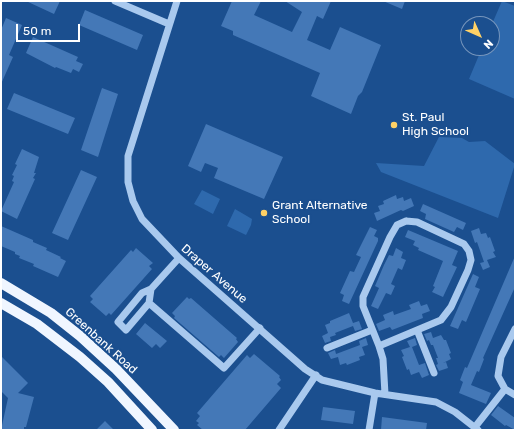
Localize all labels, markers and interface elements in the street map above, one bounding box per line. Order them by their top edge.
scale bar [18,16,82,42]
north arrow [460,16,500,56]
text: 50 m [23,24,51,38]
text: N [481,37,496,52]
place label: St. Paul High School [402,111,469,139]
marker: St. Paul High School [389,120,399,130]
place label: Grant Alternative School [272,199,368,227]
marker: Grant Alternative School [259,208,269,218]
street label: Draper Avenue [178,241,250,307]
street label: Greenbank Road [62,305,140,377]

